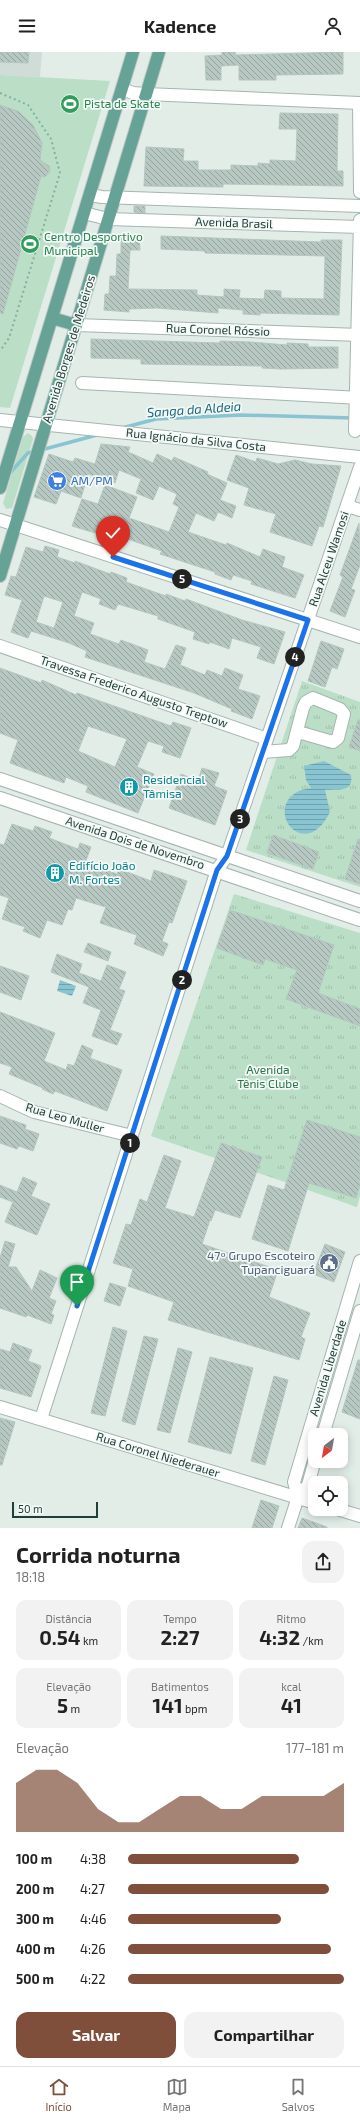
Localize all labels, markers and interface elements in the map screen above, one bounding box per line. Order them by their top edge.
icon: menu [16,15,38,37]
text: Kadence [144,15,216,37]
icon: person [322,15,344,37]
sports icon: Pista de Skate [59,93,81,115]
place label: Pista de Skate [84,96,160,110]
street label: Avenida Brasil [195,214,273,230]
place label: Centro Desportivo Municipal [44,229,143,257]
sports icon: Centro Desportivo Municipal [19,233,41,255]
street label: Avenida Borges de Medeiros [39,273,97,424]
street label: Rua Coronel Róssio [166,320,271,338]
water label: Sanga da Aldeia [146,398,242,420]
street label: Rua Ignácio da Silva Costa [125,425,267,453]
supermarket icon: AM/PM [46,470,68,492]
place label: AM/PM [71,473,113,487]
street label: Rua Alceu Wamosi [305,509,351,608]
pin [96,516,130,557]
icon: check [102,522,124,544]
pin: 5 [172,569,192,589]
text: 5 [179,572,185,585]
pin: 4 [285,647,305,667]
text: 4 [291,650,299,663]
street label: Travessa Frederico Augusto Treptow [39,652,230,730]
place label: Residencial Tâmisa [143,772,206,800]
building icon: Residencial Tâmisa [118,776,140,798]
pin: 3 [230,809,250,829]
text: 3 [237,812,243,825]
street label: Avenida Dois de Novembro [64,813,207,871]
place label: Edifício João M. Fortes [69,858,136,886]
building icon: Edifício João M. Fortes [44,862,66,884]
pin: 2 [172,970,192,990]
text: 2 [179,973,185,986]
park label: Avenida Tênis Clube [237,1062,299,1090]
street label: Rua Leo Muller [24,1099,106,1135]
pin: 1 [120,1133,140,1153]
text: 1 [128,1136,132,1149]
place label: 47º Grupo Escoteiro Tupanciguará [207,1248,315,1276]
public building icon: 47º Grupo Escoteiro Tupanciguará [318,1252,340,1274]
pin [60,1265,94,1306]
icon: arrive [66,1271,88,1293]
street label: Avenida Liberdade [306,1318,348,1418]
north arrow [308,1428,348,1468]
map controls [308,1428,348,1516]
street label: Rua Coronel Niederauer [95,1429,222,1480]
button: locate [308,1476,348,1516]
scale bar [12,1500,98,1519]
text: 50 m [18,1502,43,1515]
text: Corrida noturna [16,1541,181,1567]
button: share [302,1541,344,1583]
text: 18:18 [16,1569,45,1585]
text: Distância [45,1612,92,1625]
text: Tempo [163,1612,197,1625]
text: Ritmo [277,1612,306,1625]
text: 0.54 [39,1625,80,1649]
text: 2:27 [161,1625,199,1649]
text: 4:32 [259,1625,300,1649]
text: km [80,1634,98,1647]
text: /km [300,1634,323,1647]
text: Elevação [46,1680,91,1693]
text: Batimentos [151,1680,209,1693]
text: kcal [281,1680,301,1693]
text: 5 [57,1693,68,1717]
text: 141 [153,1693,183,1717]
text: 41 [281,1693,302,1717]
text: m [68,1702,80,1715]
text: bpm [183,1702,207,1715]
text: Elevação [16,1740,69,1756]
text: 177–181 m [286,1740,344,1756]
text: 100 m [16,1851,52,1867]
text: 4:38 [80,1851,106,1867]
text: 200 m [16,1881,54,1897]
text: 4:27 [80,1881,105,1897]
text: 300 m [16,1911,54,1927]
text: 4:46 [80,1911,107,1927]
text: 400 m [16,1941,55,1957]
text: 4:26 [80,1941,106,1957]
text: 500 m [16,1971,54,1987]
text: 4:22 [80,1971,106,1987]
button: Salvar [16,2012,176,2058]
button: Compartilhar [184,2012,344,2058]
tab: Início [45,2076,72,2113]
tab: Mapa [163,2076,191,2113]
tab: Salvos [282,2076,315,2113]

